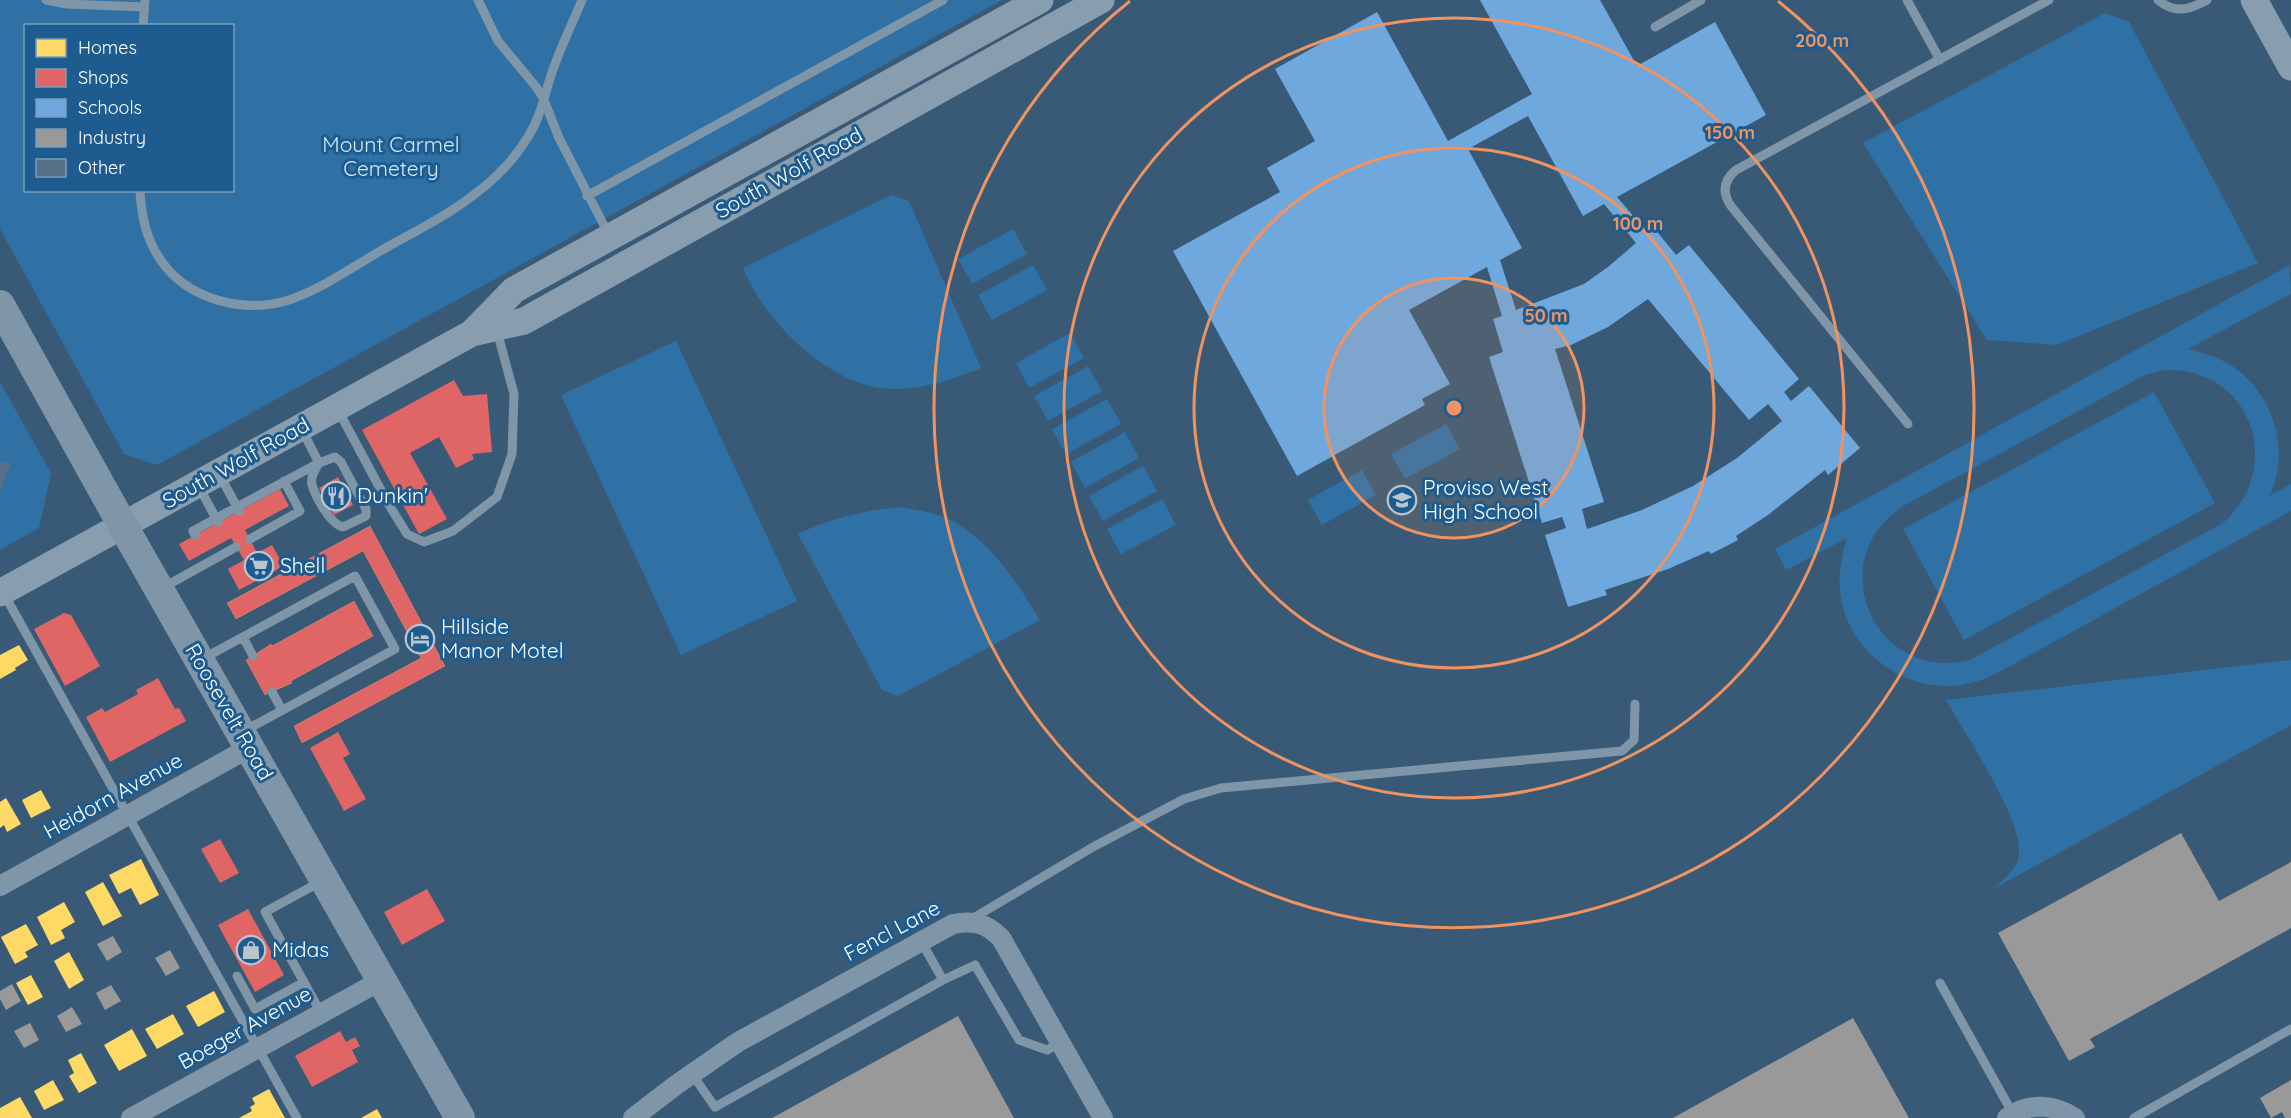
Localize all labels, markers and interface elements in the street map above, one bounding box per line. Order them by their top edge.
legend [24,24,234,192]
text: 200 m [1795,29,1849,52]
text: Homes [78,36,137,59]
text: Shops [78,66,129,89]
text: Schools [78,96,142,119]
street label: South Wolf Road [710,121,867,223]
text: 150 m [1705,121,1755,144]
text: Industry [78,126,146,149]
park label: Mount Carmel Cemetery [322,131,460,181]
text: Other [78,156,125,179]
text: 100 m [1613,212,1663,235]
text: 50 m [1524,304,1568,327]
centre of rings [1444,398,1464,418]
street label: South Wolf Road [157,411,314,513]
place label: Proviso West High School [1423,474,1548,524]
restaurant icon: Dunkin' [320,480,352,512]
place label: Dunkin' [357,482,428,508]
school or university icon: Proviso West High School [1386,484,1418,516]
supermarket icon: Shell [243,550,275,582]
place label: Shell [280,552,325,578]
place label: Hillside Manor Motel [441,613,564,663]
hotel icon: Hillside Manor Motel [404,623,436,655]
street label: Roosevelt Road [180,639,280,784]
street label: Heidorn Avenue [39,746,186,844]
street label: Fencl Lane [839,894,944,966]
shop icon: Midas [235,934,267,966]
place label: Midas [272,936,329,962]
street label: Boeger Avenue [173,980,316,1074]

